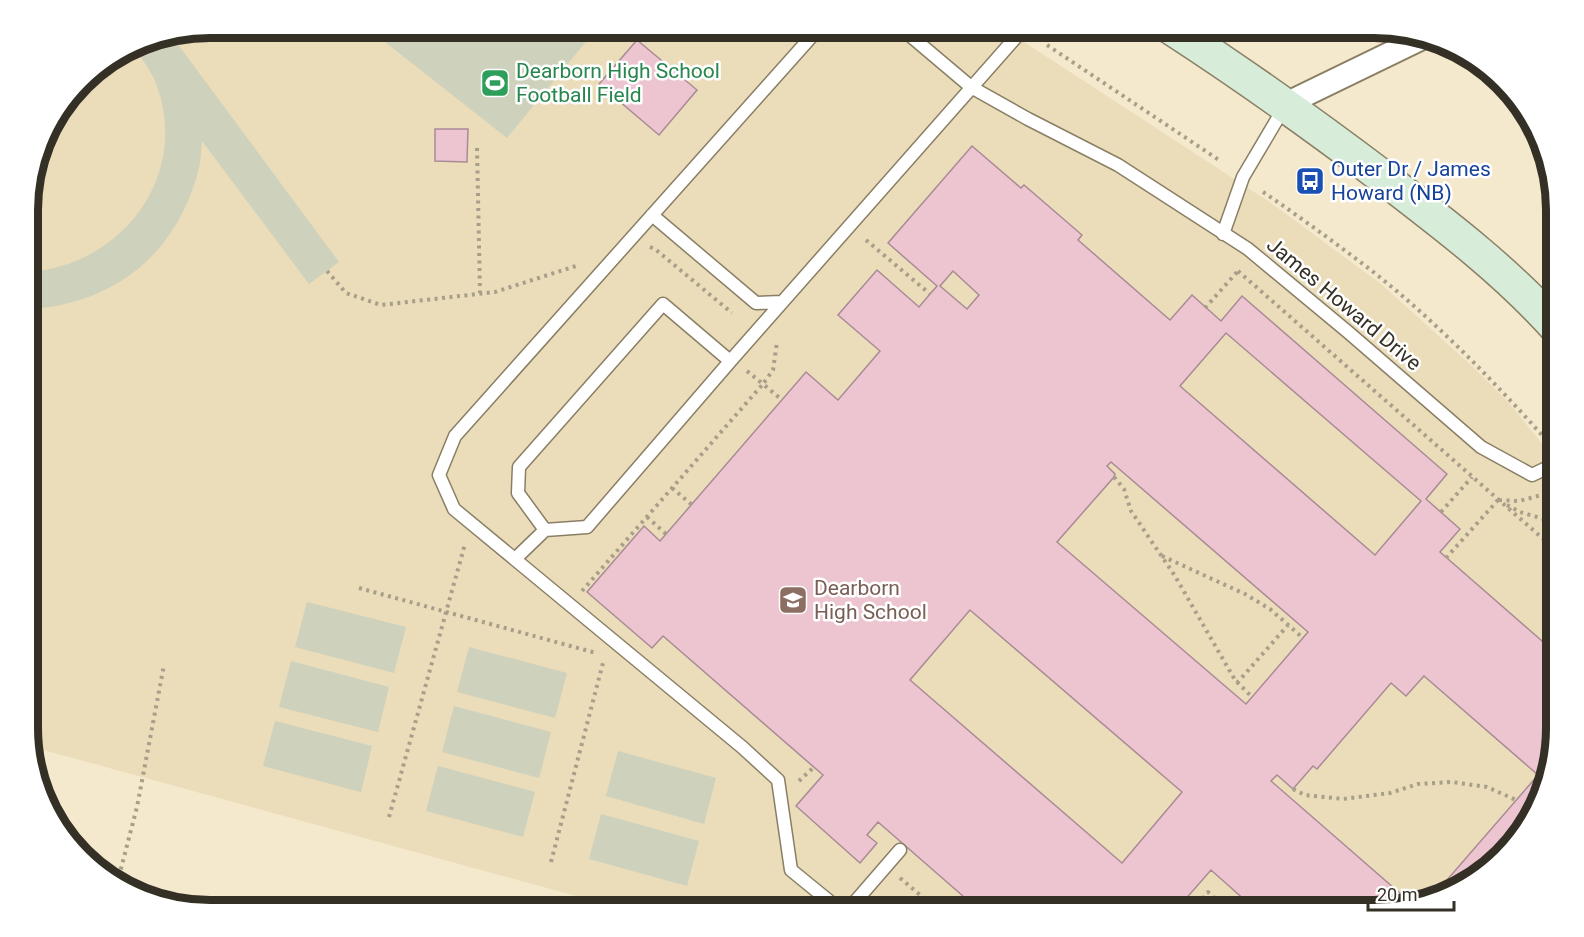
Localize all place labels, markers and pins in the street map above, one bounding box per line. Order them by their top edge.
place label: Dearborn High School Football Field [516,59,720,107]
sports icon: Dearborn High School Football Field [479,67,511,99]
place label: Outer Dr / James Howard (NB) [1331,157,1491,205]
bus stop icon: Outer Dr / James Howard (NB) [1294,165,1326,197]
place label: Dearborn High School [814,576,927,624]
school or university icon: Dearborn High School [777,584,809,616]

